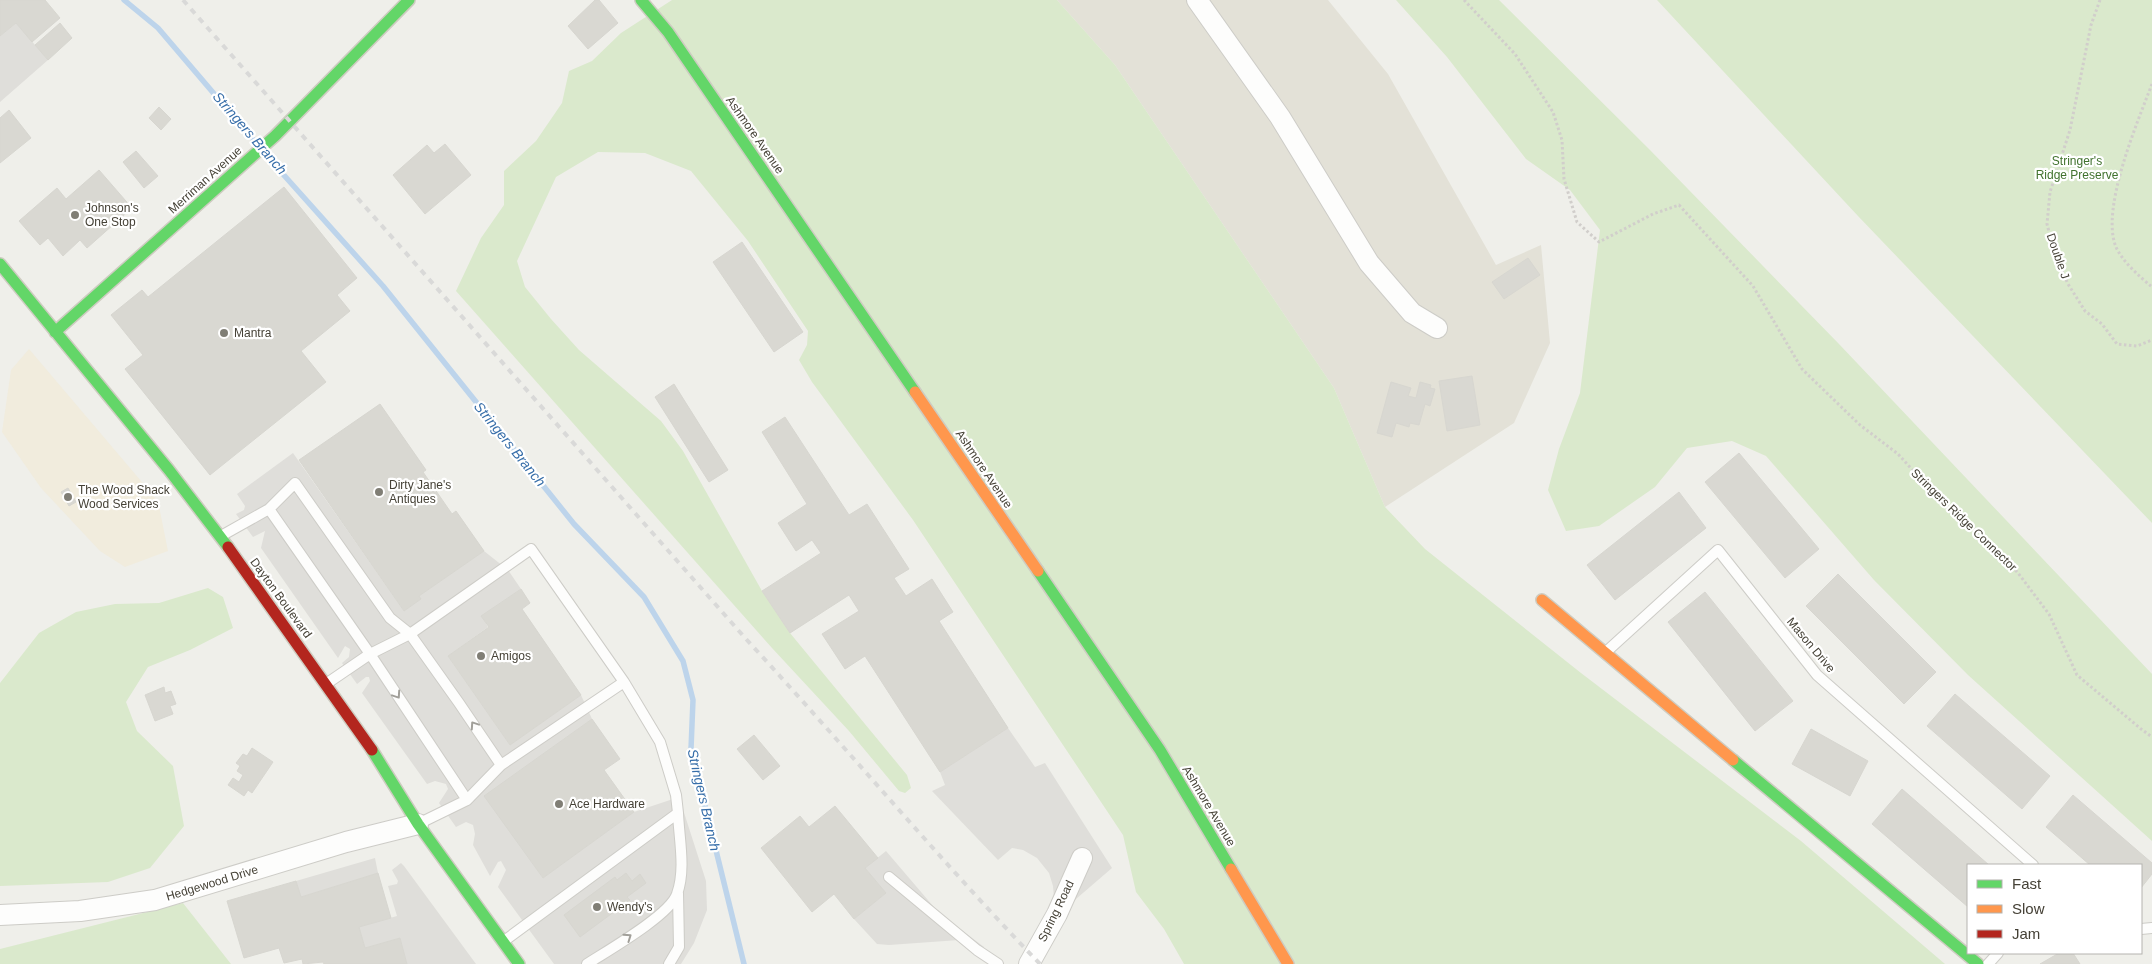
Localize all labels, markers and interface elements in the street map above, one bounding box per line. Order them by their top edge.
water label: Stringers Branch [210,88,290,178]
street label: Ashmore Avenue [723,94,787,177]
street label: Merriman Avenue [165,143,245,217]
park label: Stringer's Ridge Preserve [2036,154,2119,182]
place label: Johnson's One Stop [85,201,139,229]
marker: Johnson's One Stop [69,209,81,221]
street label: Double J [2044,231,2072,281]
place label: Mantra [234,326,272,340]
marker: Mantra [218,327,230,339]
water label: Stringers Branch [471,398,549,490]
street label: Ashmore Avenue [953,427,1015,511]
street label: Stringers Ridge Connector [1908,466,2020,574]
place label: Dirty Jane's Antiques [389,478,451,506]
place label: The Wood Shack Wood Services [78,483,171,511]
marker: Dirty Jane's Antiques [373,486,385,498]
marker: The Wood Shack Wood Services [62,491,74,503]
street label: Dayton Boulevard [247,555,315,641]
street label: Mason Drive [1784,615,1838,676]
place label: Amigos [491,649,531,663]
marker: Amigos [475,650,487,662]
one-way arrow [390,689,400,698]
one-way arrow [471,721,480,730]
water label: Stringers Branch [684,747,724,853]
street label: Ashmore Avenue [1180,763,1239,849]
place label: Ace Hardware [569,797,645,811]
marker: Ace Hardware [553,798,565,810]
street label: Hedgewood Drive [164,862,260,904]
legend [1967,864,2142,954]
text: Fast [2012,875,2042,892]
street label: Spring Road [1035,878,1077,944]
place label: Wendy's [607,900,652,914]
text: Slow [2012,900,2045,917]
marker: Wendy's [591,901,603,913]
text: Jam [2012,925,2040,942]
one-way arrow [622,934,631,943]

